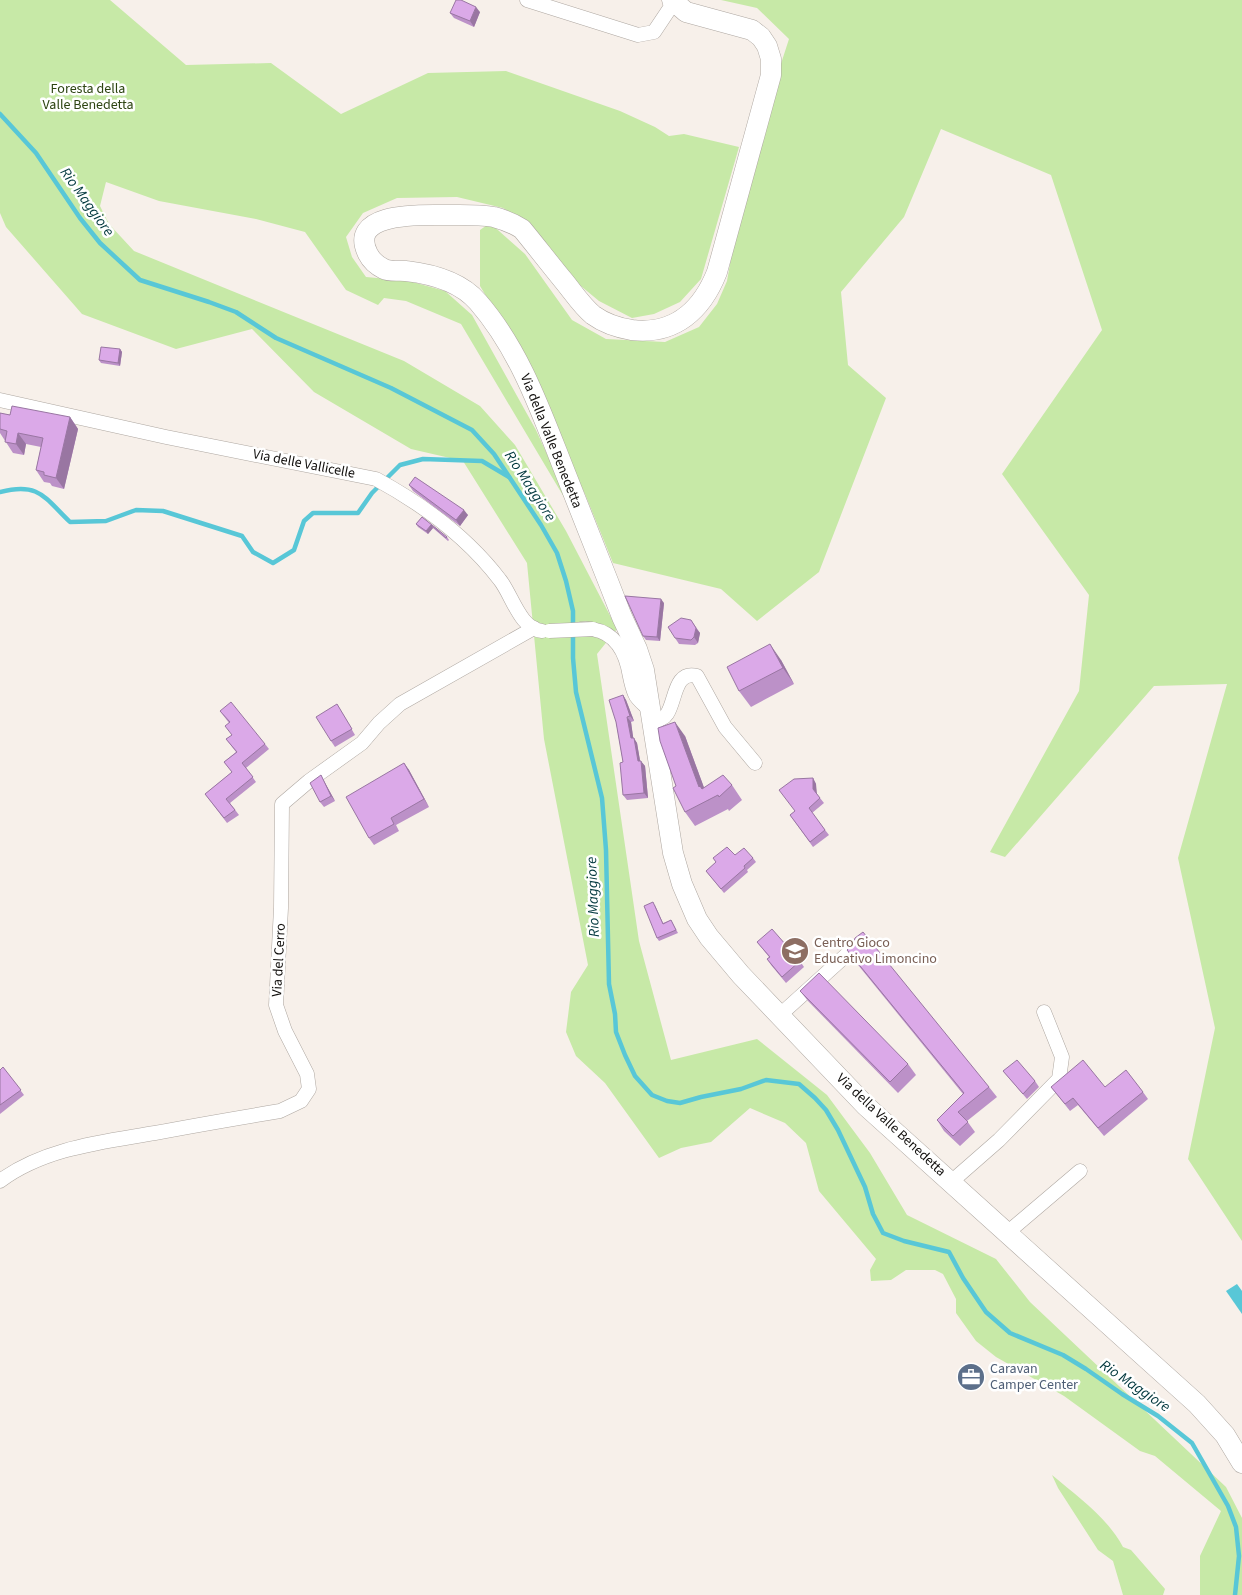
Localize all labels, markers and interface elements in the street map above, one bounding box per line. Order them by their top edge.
park label: Foresta della Valle Benedetta [42,79,134,115]
water label: Rio Maggiore [55,163,119,241]
street label: Via della Valle Benedetta [515,371,587,511]
street label: Via delle Vallicelle [251,444,357,484]
water label: Rio Maggiore [499,446,561,526]
water label: Rio Maggiore [581,856,605,938]
street label: Via del Cerro [267,923,291,997]
place label: Centro Gioco Educativo Limoncino [814,933,937,969]
school or university icon: Centro Gioco Educativo Limoncino [780,936,810,966]
street label: Via della Valle Benedetta [832,1069,950,1181]
water label: Rio Maggiore [1096,1355,1174,1417]
place label: Caravan Camper Center [990,1359,1078,1395]
office icon: Caravan Camper Center [956,1362,986,1392]

